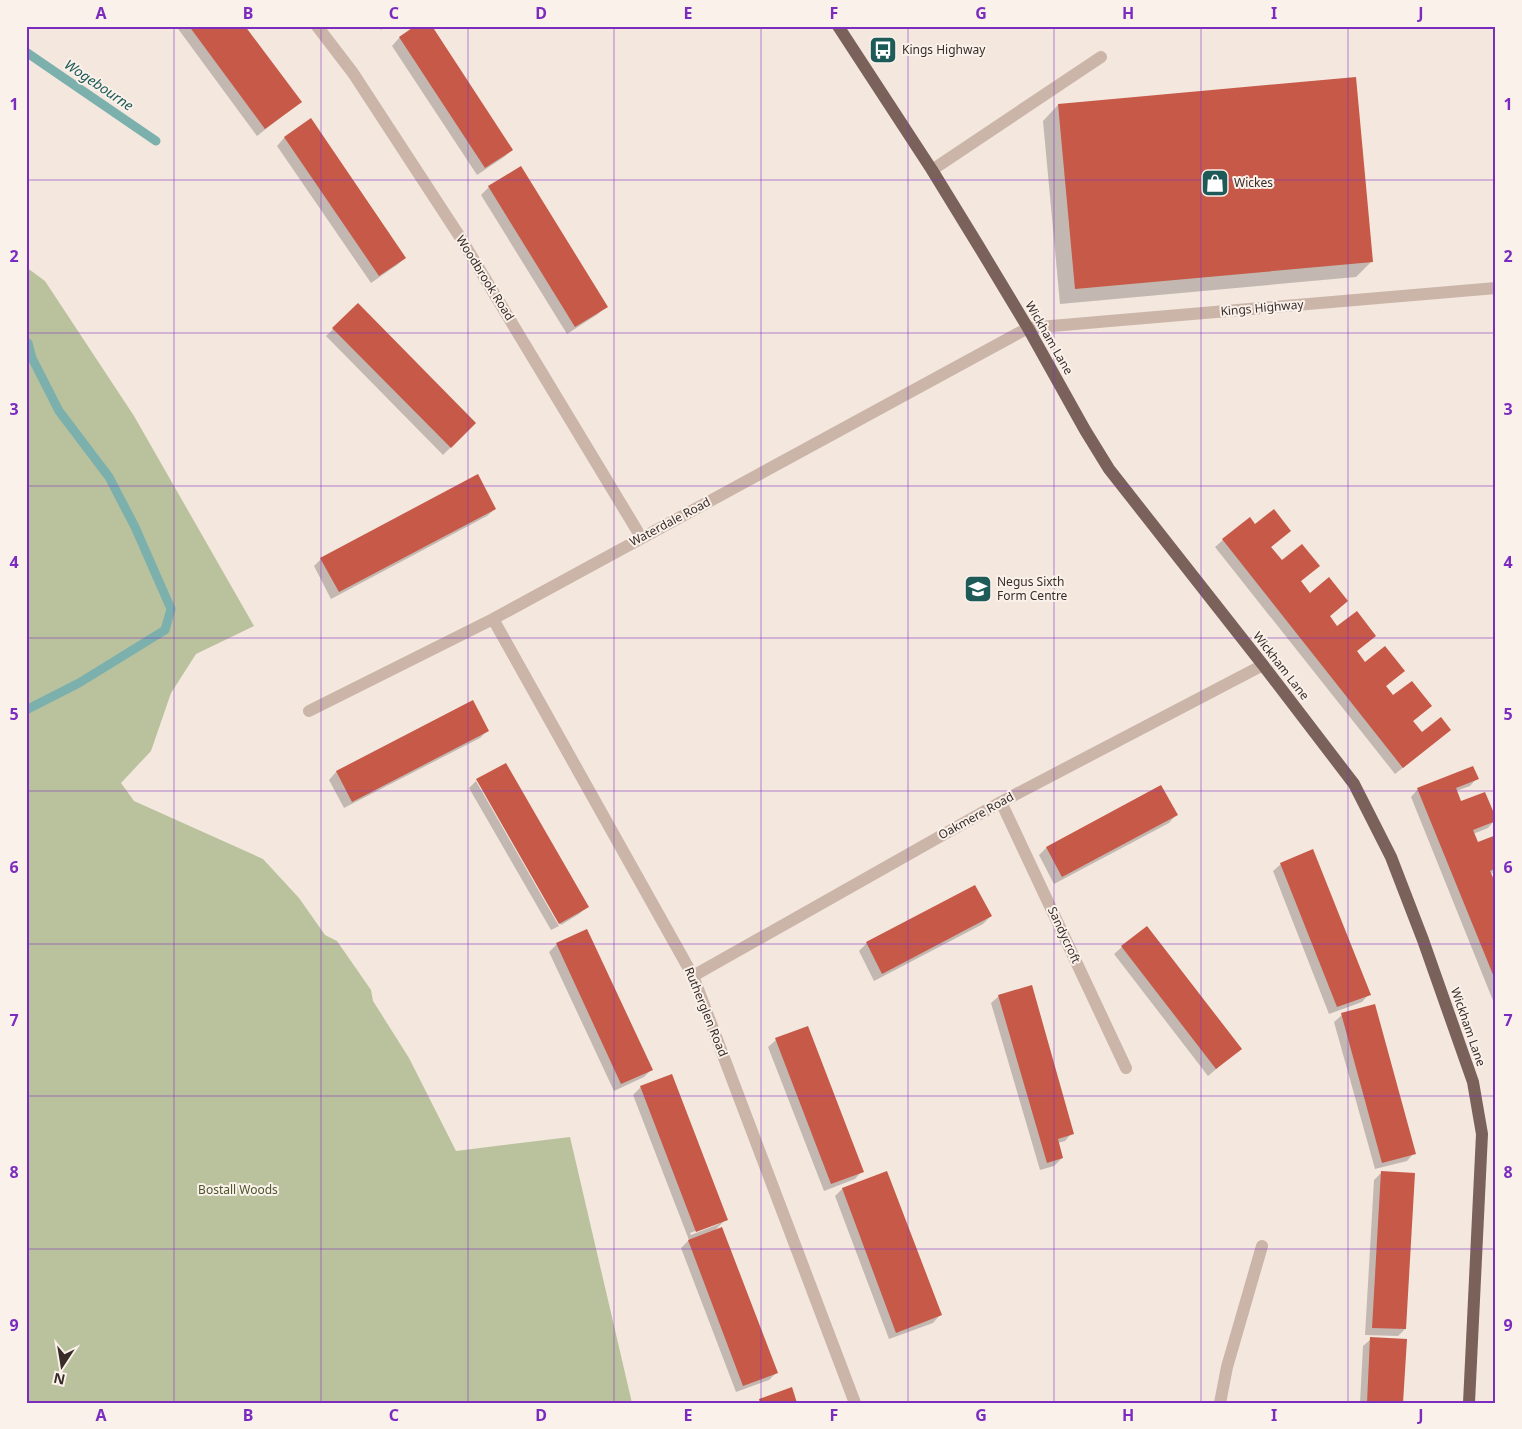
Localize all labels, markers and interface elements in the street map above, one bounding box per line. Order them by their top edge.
text: A [95,2,107,24]
text: B [243,2,253,24]
text: C [389,2,399,24]
text: D [535,2,547,24]
text: E [684,2,693,24]
text: F [830,2,838,24]
text: G [975,2,987,24]
text: H [1122,2,1134,24]
text: I [1271,2,1277,24]
text: J [1416,2,1424,24]
bus stop icon: Kings Highway [868,35,898,65]
place label: Kings Highway [902,41,986,58]
water label: Wogebourne [61,54,138,115]
text: 1 [9,93,19,115]
text: 1 [1503,93,1513,115]
shop icon: Wickes [1200,168,1230,198]
place label: Wickes [1234,174,1273,191]
street label: Woodbrook Road [452,232,519,324]
text: 2 [9,245,19,267]
text: 2 [1503,245,1513,267]
street label: Kings Highway [1220,295,1305,320]
street label: Wickham Lane [1022,298,1077,378]
text: 3 [9,398,19,420]
text: 3 [1503,398,1513,420]
street label: Waterdale Road [626,493,713,550]
text: 4 [9,551,19,573]
text: 4 [1503,551,1513,573]
place label: Negus Sixth Form Centre [997,573,1068,604]
school or university icon: Negus Sixth Form Centre [963,574,993,604]
street label: Wickham Lane [1249,628,1314,703]
text: 5 [9,703,19,725]
text: 5 [1503,703,1513,725]
street label: Oakmere Road [935,788,1017,843]
text: 6 [9,856,19,878]
text: 6 [1503,856,1513,878]
street label: Sandycroft [1044,904,1085,966]
street label: Rutherglen Road [681,965,732,1059]
street label: Wickham Lane [1447,985,1490,1069]
text: 7 [9,1009,19,1031]
text: 7 [1503,1009,1513,1031]
text: 8 [9,1161,19,1183]
text: 8 [1503,1161,1513,1183]
park label: Bostall Woods [198,1181,278,1198]
text: 9 [9,1314,19,1336]
text: 9 [1503,1314,1513,1336]
north arrow [38,1342,88,1392]
text: N [52,1369,67,1390]
text: A [95,1404,107,1426]
text: B [243,1404,253,1426]
text: C [389,1404,399,1426]
text: D [535,1404,547,1426]
text: E [684,1404,693,1426]
text: F [830,1404,838,1426]
text: G [975,1404,987,1426]
text: H [1122,1404,1134,1426]
text: I [1271,1404,1277,1426]
text: J [1416,1404,1424,1426]

